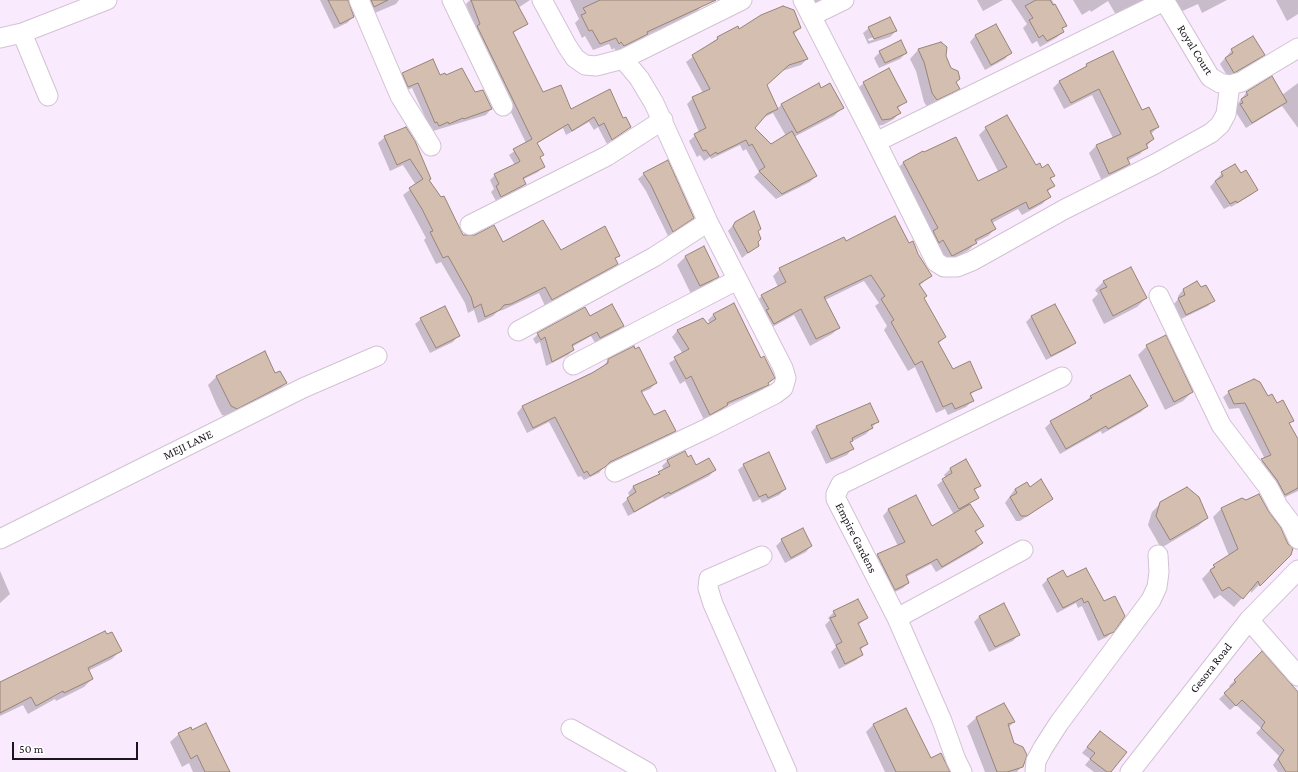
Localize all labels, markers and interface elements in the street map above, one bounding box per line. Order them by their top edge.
street label: Royal Court [1174,22,1216,78]
street label: MEJI LANE [161,427,215,463]
street label: Empire Gardens [832,500,880,576]
street label: Gesora Road [1187,640,1235,696]
scale bar [14,734,140,760]
text: 50 m [19,742,43,756]

